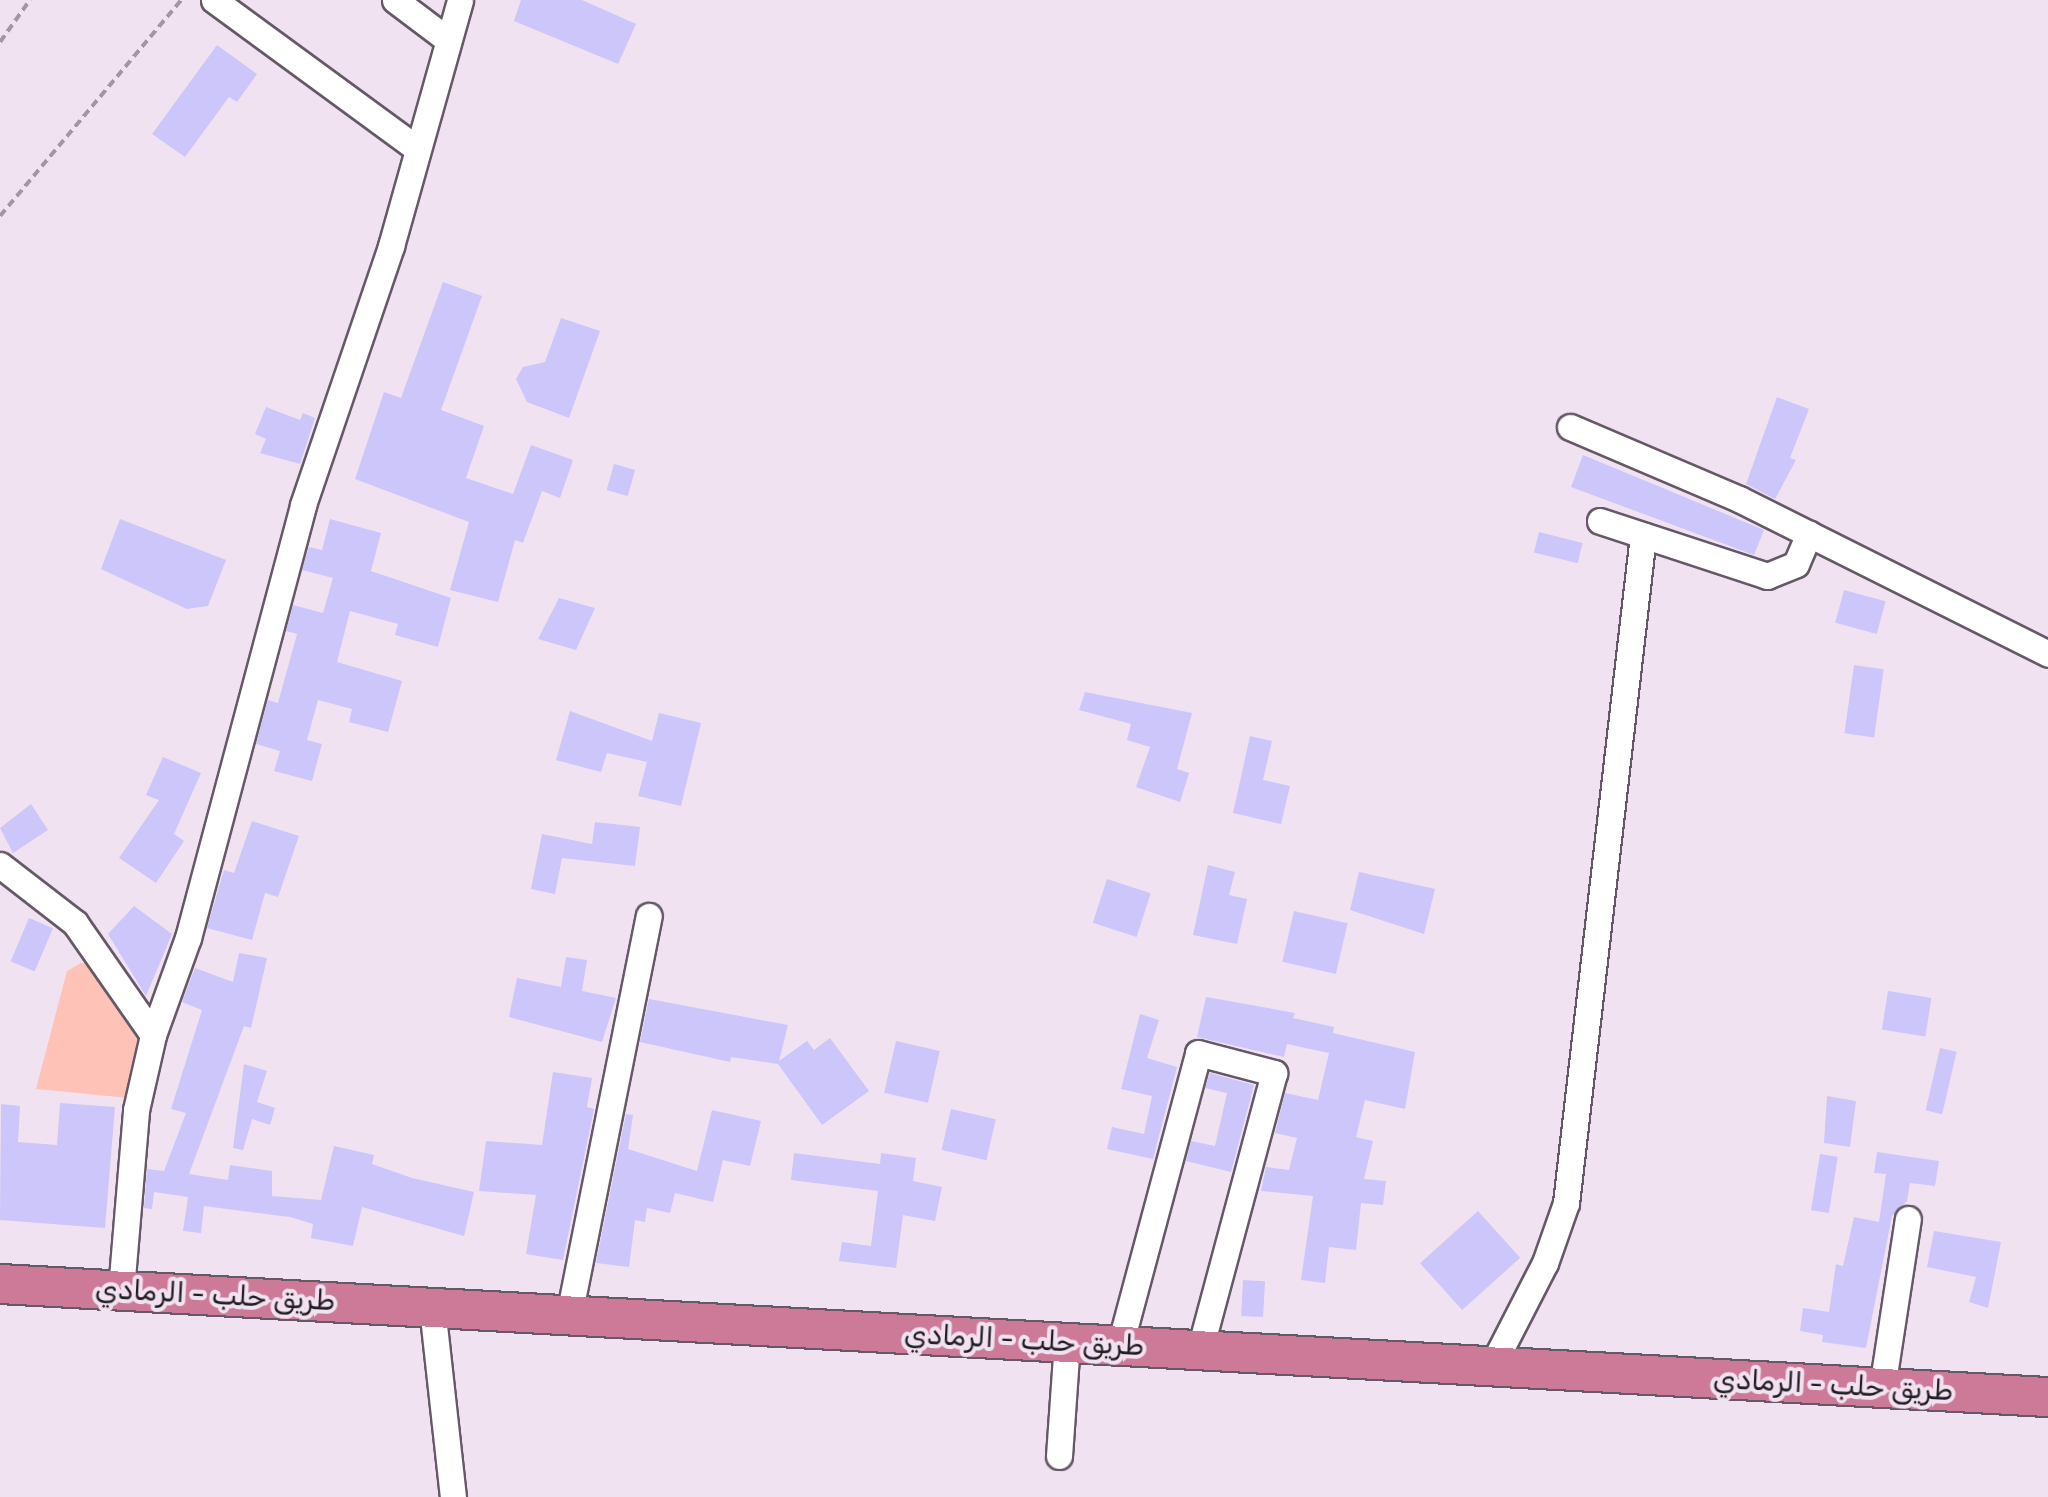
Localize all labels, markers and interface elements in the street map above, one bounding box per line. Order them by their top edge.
street label: طريق حلب - الرمادي [94,1272,336,1318]
street label: طريق حلب - الرمادي [903,1317,1145,1363]
street label: طريق حلب - الرمادي [1712,1362,1954,1408]

